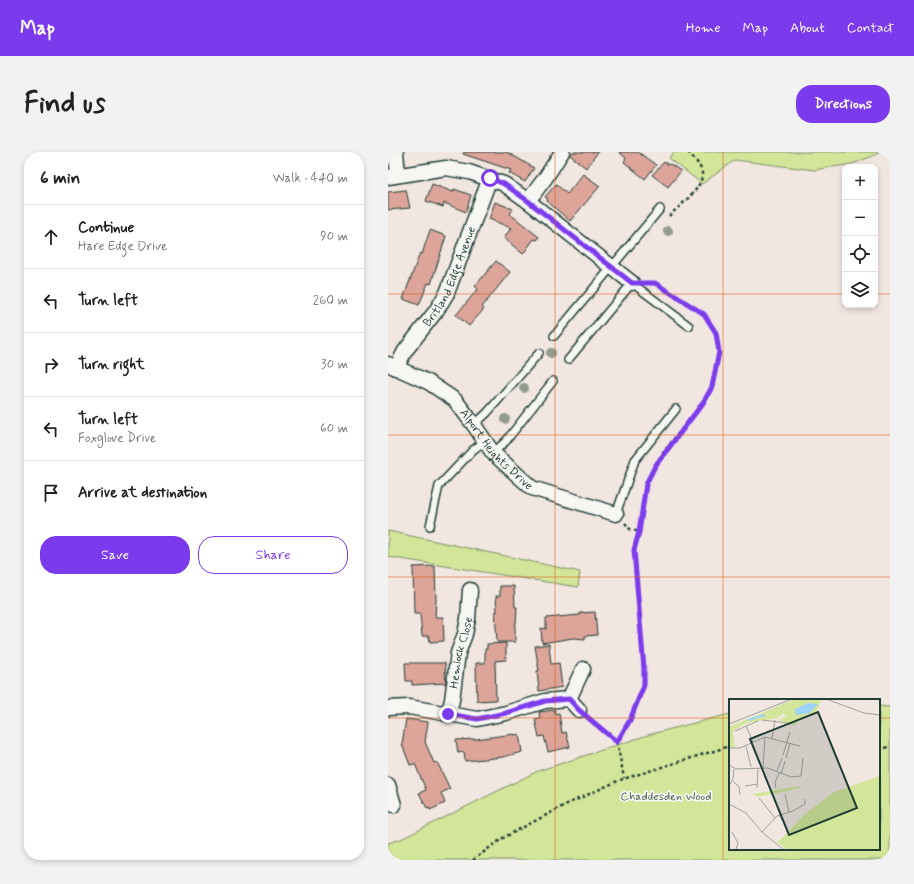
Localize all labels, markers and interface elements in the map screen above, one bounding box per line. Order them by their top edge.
text: Map [20,16,55,41]
text: Home [686,19,720,37]
text: Map [742,19,768,37]
text: About [790,19,825,37]
text: Contact [847,19,894,37]
button: Directions [796,85,890,123]
text: Find us [24,86,105,123]
map controls [842,164,878,308]
button: + [842,164,878,200]
text: 6 min [40,167,80,189]
route start [481,169,499,187]
text: Walk · 440 m [273,170,348,187]
button: − [842,200,878,236]
text: Continue [78,218,134,238]
street label: Britland Edge Avenue [420,224,480,330]
icon: ahead [40,226,62,248]
text: 90 m [320,228,348,245]
button: locate [842,236,878,272]
text: Hare Edge Drive [78,238,167,255]
button: layers [842,272,878,308]
icon: left [40,290,62,312]
text: Turn left [78,291,138,311]
text: 260 m [313,292,348,309]
icon: right [40,354,62,376]
text: Turn right [78,355,145,375]
text: 30 m [321,356,348,373]
street label: Alport Heights Drive [456,406,536,494]
text: Turn left [78,410,138,430]
icon: left [40,418,62,440]
text: 60 m [320,420,348,437]
text: Foxglove Drive [78,430,156,447]
icon: arrive [40,482,62,504]
text: Arrive at destination [78,483,207,503]
button: Save [40,536,190,574]
button: Share [198,536,348,574]
street label: Hemlock Close [447,615,477,690]
inset map [729,699,880,850]
route end [439,705,457,723]
park label: Chaddesden Wood [621,789,711,805]

